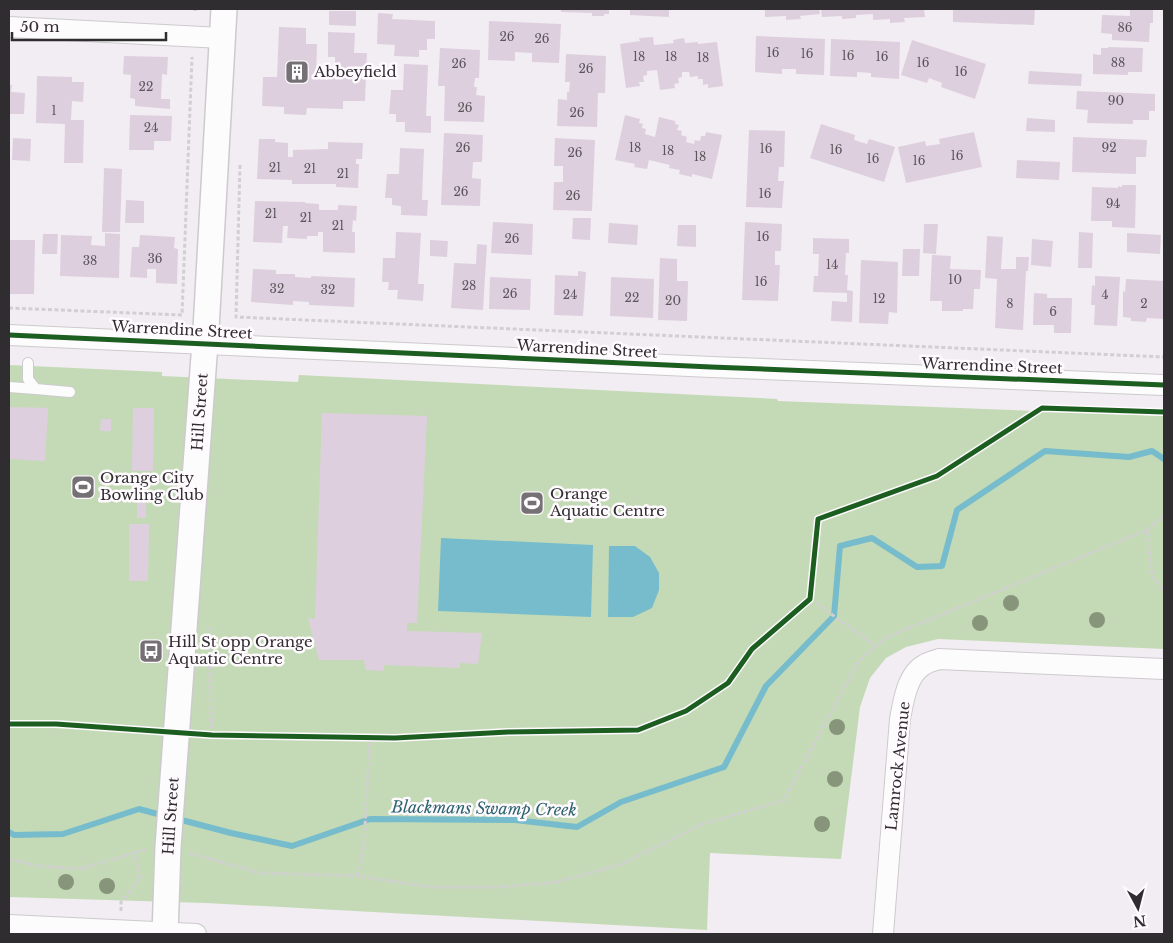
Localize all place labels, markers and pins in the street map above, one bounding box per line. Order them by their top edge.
building icon: Abbeyfield [284,59,310,85]
place label: Abbeyfield [313,62,397,81]
place label: Orange City Bowling Club [100,468,204,504]
sports icon: Orange City Bowling Club [70,474,96,500]
place label: Orange Aquatic Centre [549,484,665,520]
sports icon: Orange Aquatic Centre [519,490,545,516]
place label: Hill St opp Orange Aquatic Centre [167,632,313,668]
bus stop icon: Hill St opp Orange Aquatic Centre [138,638,164,664]

